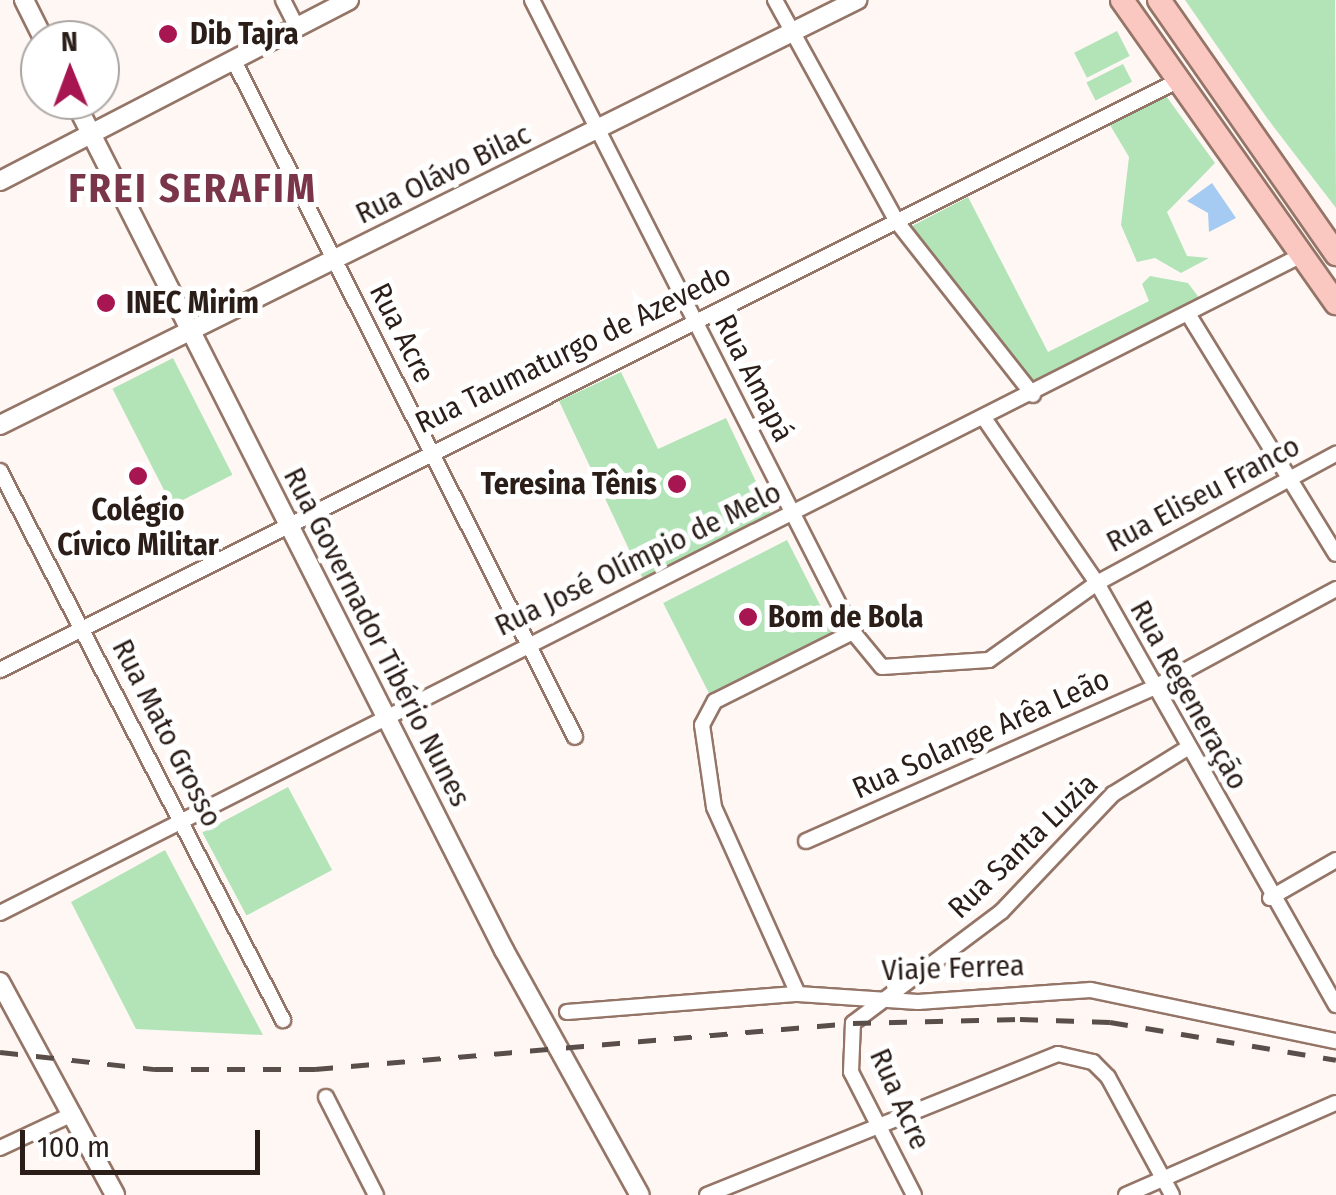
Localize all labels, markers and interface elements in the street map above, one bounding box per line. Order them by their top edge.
place label: Dib Tajra [190,16,299,52]
north arrow [20,20,120,120]
marker: Dib Tajra [155,21,181,47]
text: N [61,25,78,58]
street label: Rua Olávo Bilac [350,116,536,232]
district label: FREI SERAFIM [68,165,318,213]
street label: Rua Taumaturgo de Azevedo [409,257,737,441]
street label: Rua Acre [362,277,442,389]
place label: INEC Mirim [126,285,259,321]
marker: INEC Mirim [95,292,117,314]
street label: Rua Amapá [707,308,801,448]
street label: Rua Eliseu Franco [1100,428,1306,560]
street label: Rua Governador Tibério Nunes [276,462,478,812]
marker: Colégio Cívico Militar [127,465,149,487]
place label: Teresina Tênis [481,466,657,502]
marker: Teresina Tênis [666,473,688,495]
street label: Rua José Olímpio de Melo [489,474,787,644]
place label: Colégio Cívico Militar [57,492,219,562]
street label: Rua Regeneração [1122,594,1256,796]
place label: Bom de Bola [768,599,923,635]
marker: Bom de Bola [737,606,759,628]
street label: Rua Mato Grosso [104,633,230,833]
street label: Rua Solange Arêa Leão [847,661,1115,807]
street label: Rua Santa Luzia [941,766,1105,926]
street label: Viaje Ferrea [881,948,1025,988]
street label: Rua Acre [862,1043,938,1155]
scale bar [25,1110,265,1172]
text: 100 m [37,1129,110,1165]

